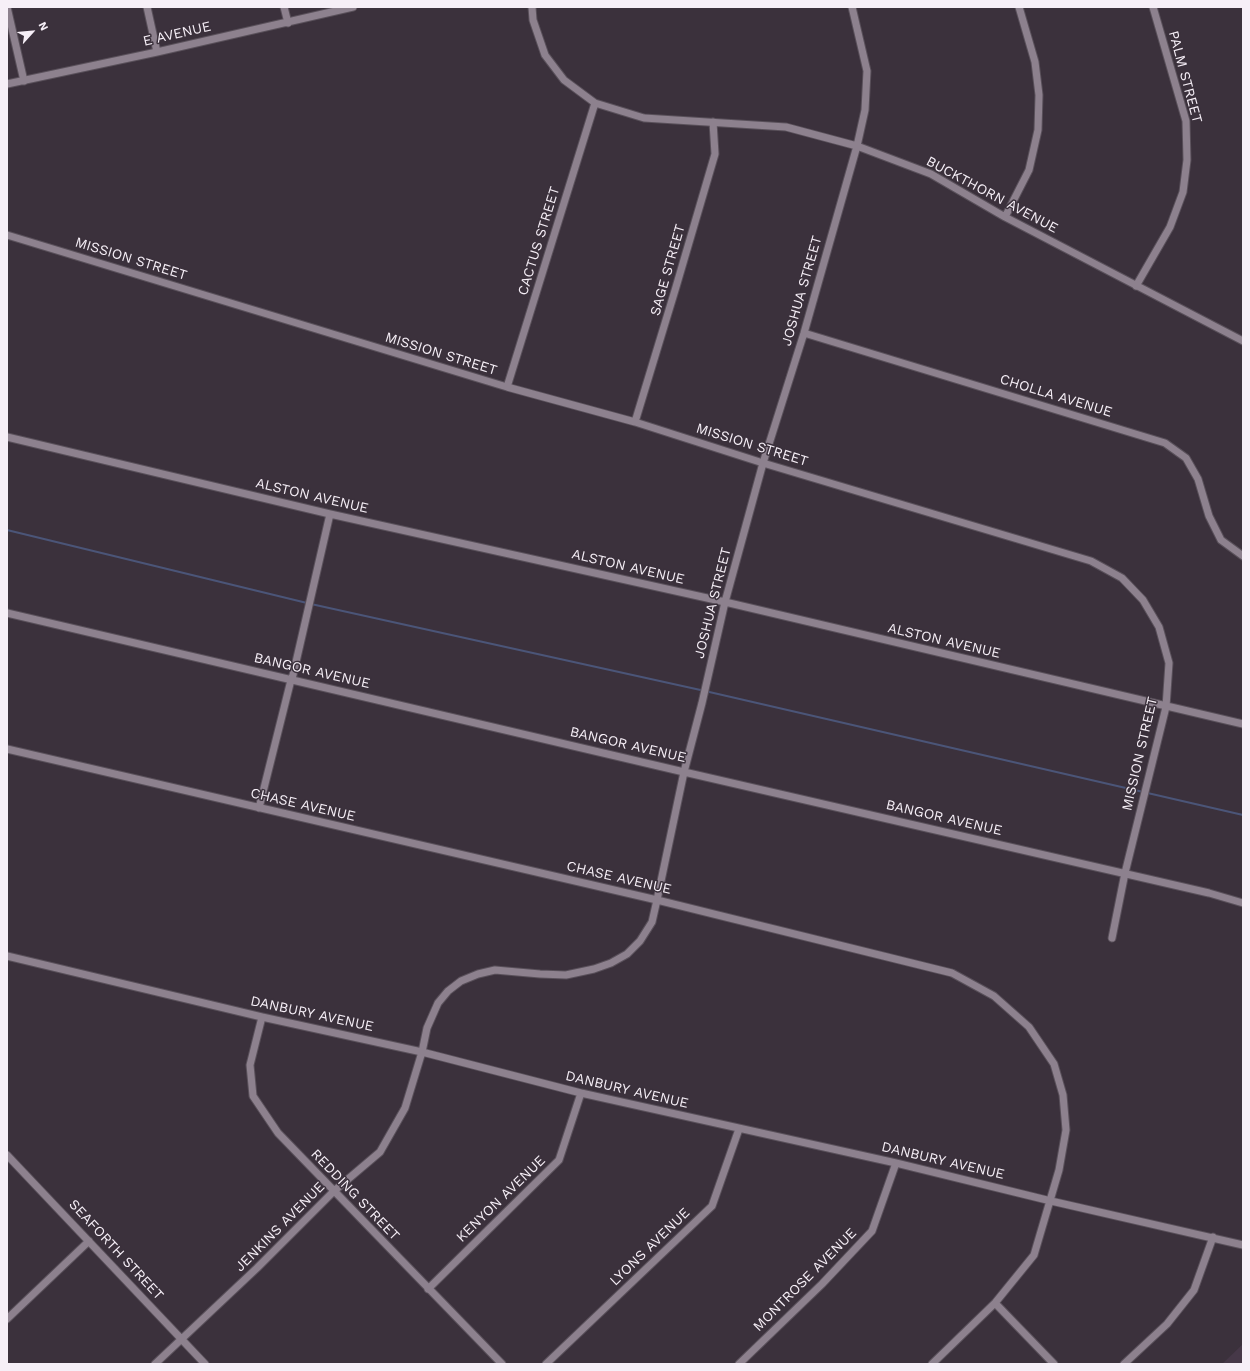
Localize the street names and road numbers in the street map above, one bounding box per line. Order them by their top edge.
street label: E AVENUE [141,18,213,50]
street label: PALM STREET [1165,29,1205,125]
street label: BUCKTHORN AVENUE [923,153,1061,237]
street label: CACTUS STREET [514,185,564,297]
street label: SAGE STREET [647,222,689,318]
street label: MISSION STREET [73,234,189,284]
street label: JOSHUA STREET [778,234,826,348]
street label: MISSION STREET [383,329,499,379]
street label: CHOLLA AVENUE [998,371,1114,421]
street label: MISSION STREET [694,420,810,470]
street label: ALSTON AVENUE [254,475,370,517]
street label: ALSTON AVENUE [570,546,686,588]
street label: JOSHUA STREET [691,546,735,660]
street label: ALSTON AVENUE [886,620,1002,662]
street label: BANGOR AVENUE [252,649,372,693]
street label: MISSION STREET [1119,695,1161,813]
street label: BANGOR AVENUE [568,723,688,767]
street label: CHASE AVENUE [249,785,357,825]
street label: BANGOR AVENUE [884,796,1004,840]
street label: CHASE AVENUE [565,858,673,898]
street label: DANBURY AVENUE [249,993,375,1035]
street label: DANBURY AVENUE [564,1068,690,1112]
street label: DANBURY AVENUE [880,1139,1006,1183]
street label: REDDING STREET [307,1146,403,1244]
street label: KENYON AVENUE [453,1152,549,1246]
street label: JENKINS AVENUE [232,1179,328,1275]
street label: SEAFORTH STREET [65,1196,167,1304]
street label: LYONS AVENUE [607,1205,693,1289]
street label: MONTROSE AVENUE [750,1225,860,1335]

